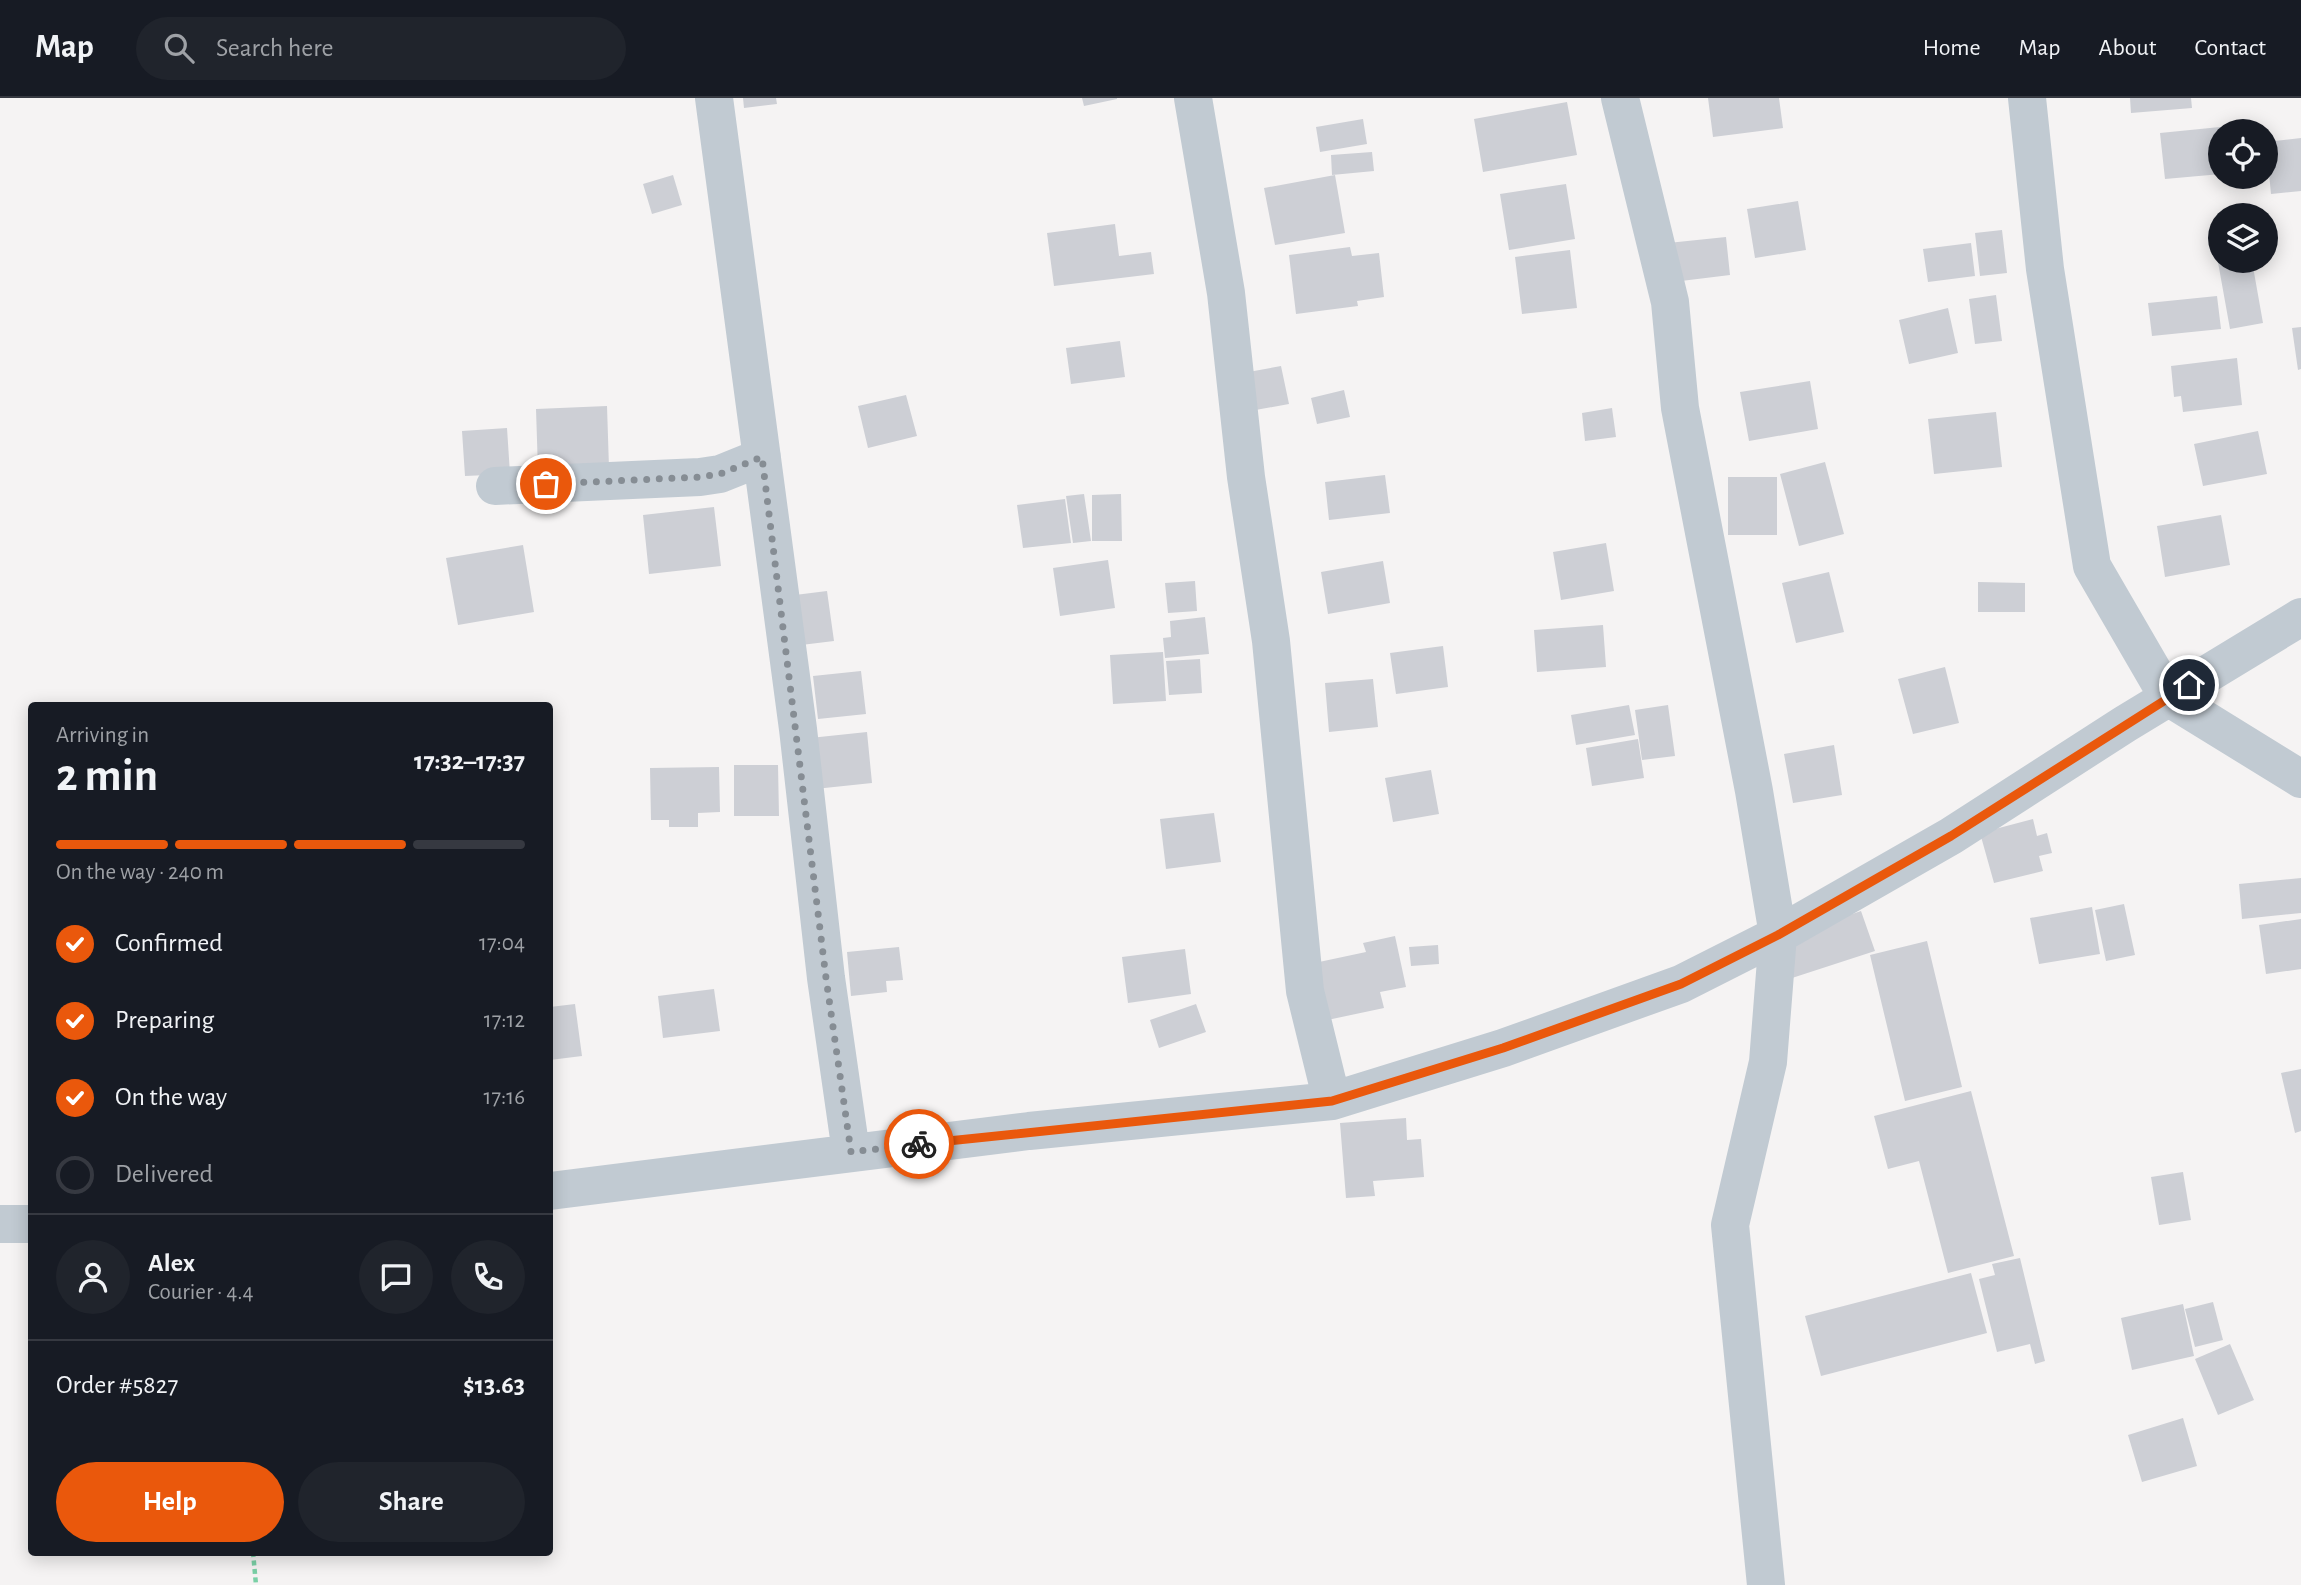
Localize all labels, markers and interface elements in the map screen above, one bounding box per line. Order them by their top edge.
search box [136,17,626,80]
icon: search [160,29,198,67]
text: Map [35,31,94,64]
text: Search here [216,35,334,61]
text: Home [1923,36,1981,60]
text: Map [2019,36,2061,60]
text: About [2099,36,2156,60]
text: Contact [2194,36,2266,60]
map controls [2208,119,2278,273]
button: locate [2208,119,2278,189]
button: layers [2208,203,2278,273]
pin [516,454,576,514]
icon: bag [527,465,565,503]
pin [2159,655,2219,715]
icon: home [2170,666,2208,704]
text: Arriving in [56,724,149,747]
text: 17:32–17:37 [414,748,525,774]
text: 2 min [56,753,158,799]
text: On the way · 240 m [56,861,224,884]
icon: check [56,925,94,963]
text: Confirmed [115,930,223,956]
text: 17:04 [479,932,525,955]
icon: check [56,1002,94,1040]
text: Preparing [115,1007,214,1033]
text: 17:12 [484,1009,525,1032]
icon: check [56,1079,94,1117]
text: On the way [115,1084,227,1110]
text: 17:16 [484,1086,525,1109]
courier [884,1109,954,1179]
icon: bike [900,1125,938,1163]
text: Delivered [115,1161,213,1187]
button: person [56,1240,130,1314]
button: chat [359,1240,433,1314]
button: phone [451,1240,525,1314]
text: Alex [148,1250,195,1276]
text: Courier · 4.4 [148,1281,254,1304]
text: Order #5827 [56,1372,178,1398]
text: $13.63 [463,1372,525,1398]
button: Help [56,1462,284,1542]
button: Share [298,1462,525,1542]

